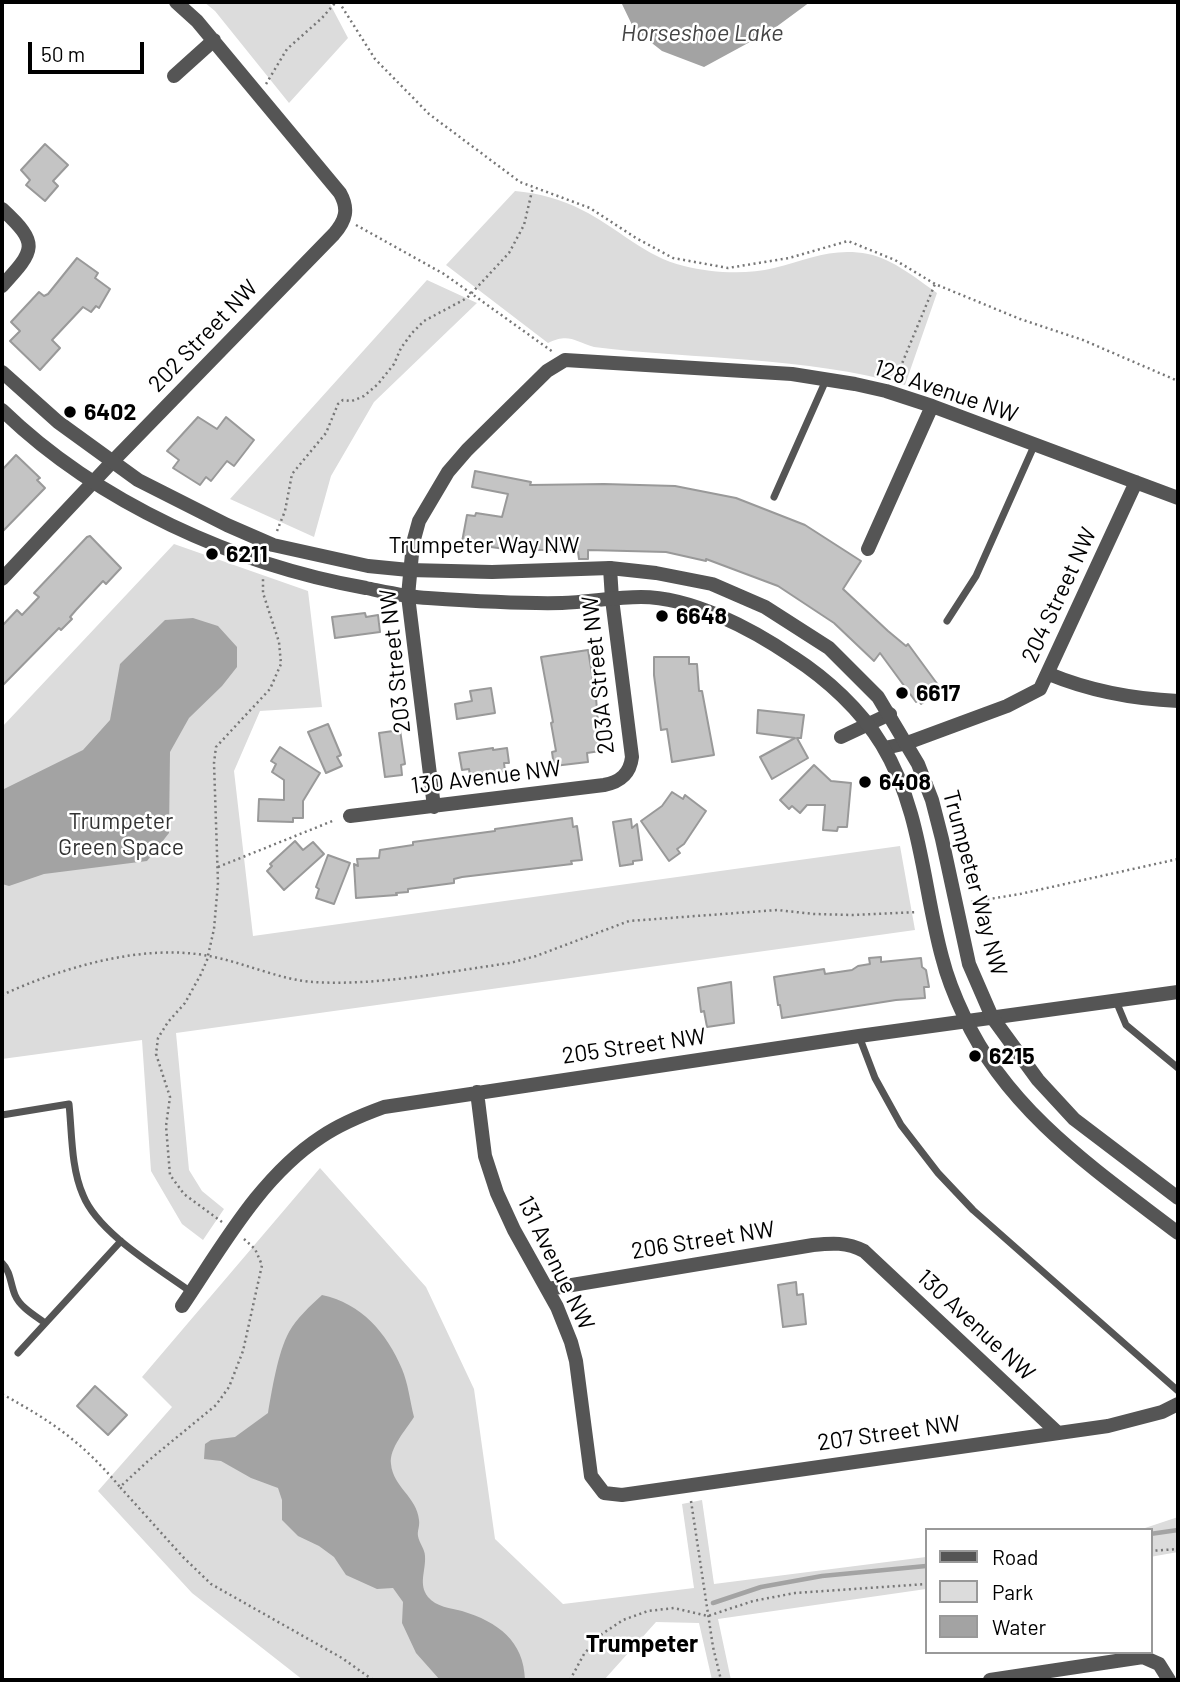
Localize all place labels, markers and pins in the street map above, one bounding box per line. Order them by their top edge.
place label: 6402 [84,398,136,426]
marker: 6402 [62,404,78,420]
place label: 6211 [226,540,268,568]
marker: 6211 [204,546,220,562]
place label: 6648 [676,602,727,630]
marker: 6648 [654,608,670,624]
place label: 6617 [916,679,960,707]
marker: 6617 [894,685,910,701]
place label: 6408 [879,768,931,796]
marker: 6408 [857,774,873,790]
place label: 6215 [989,1042,1035,1070]
marker: 6215 [967,1048,983,1064]

